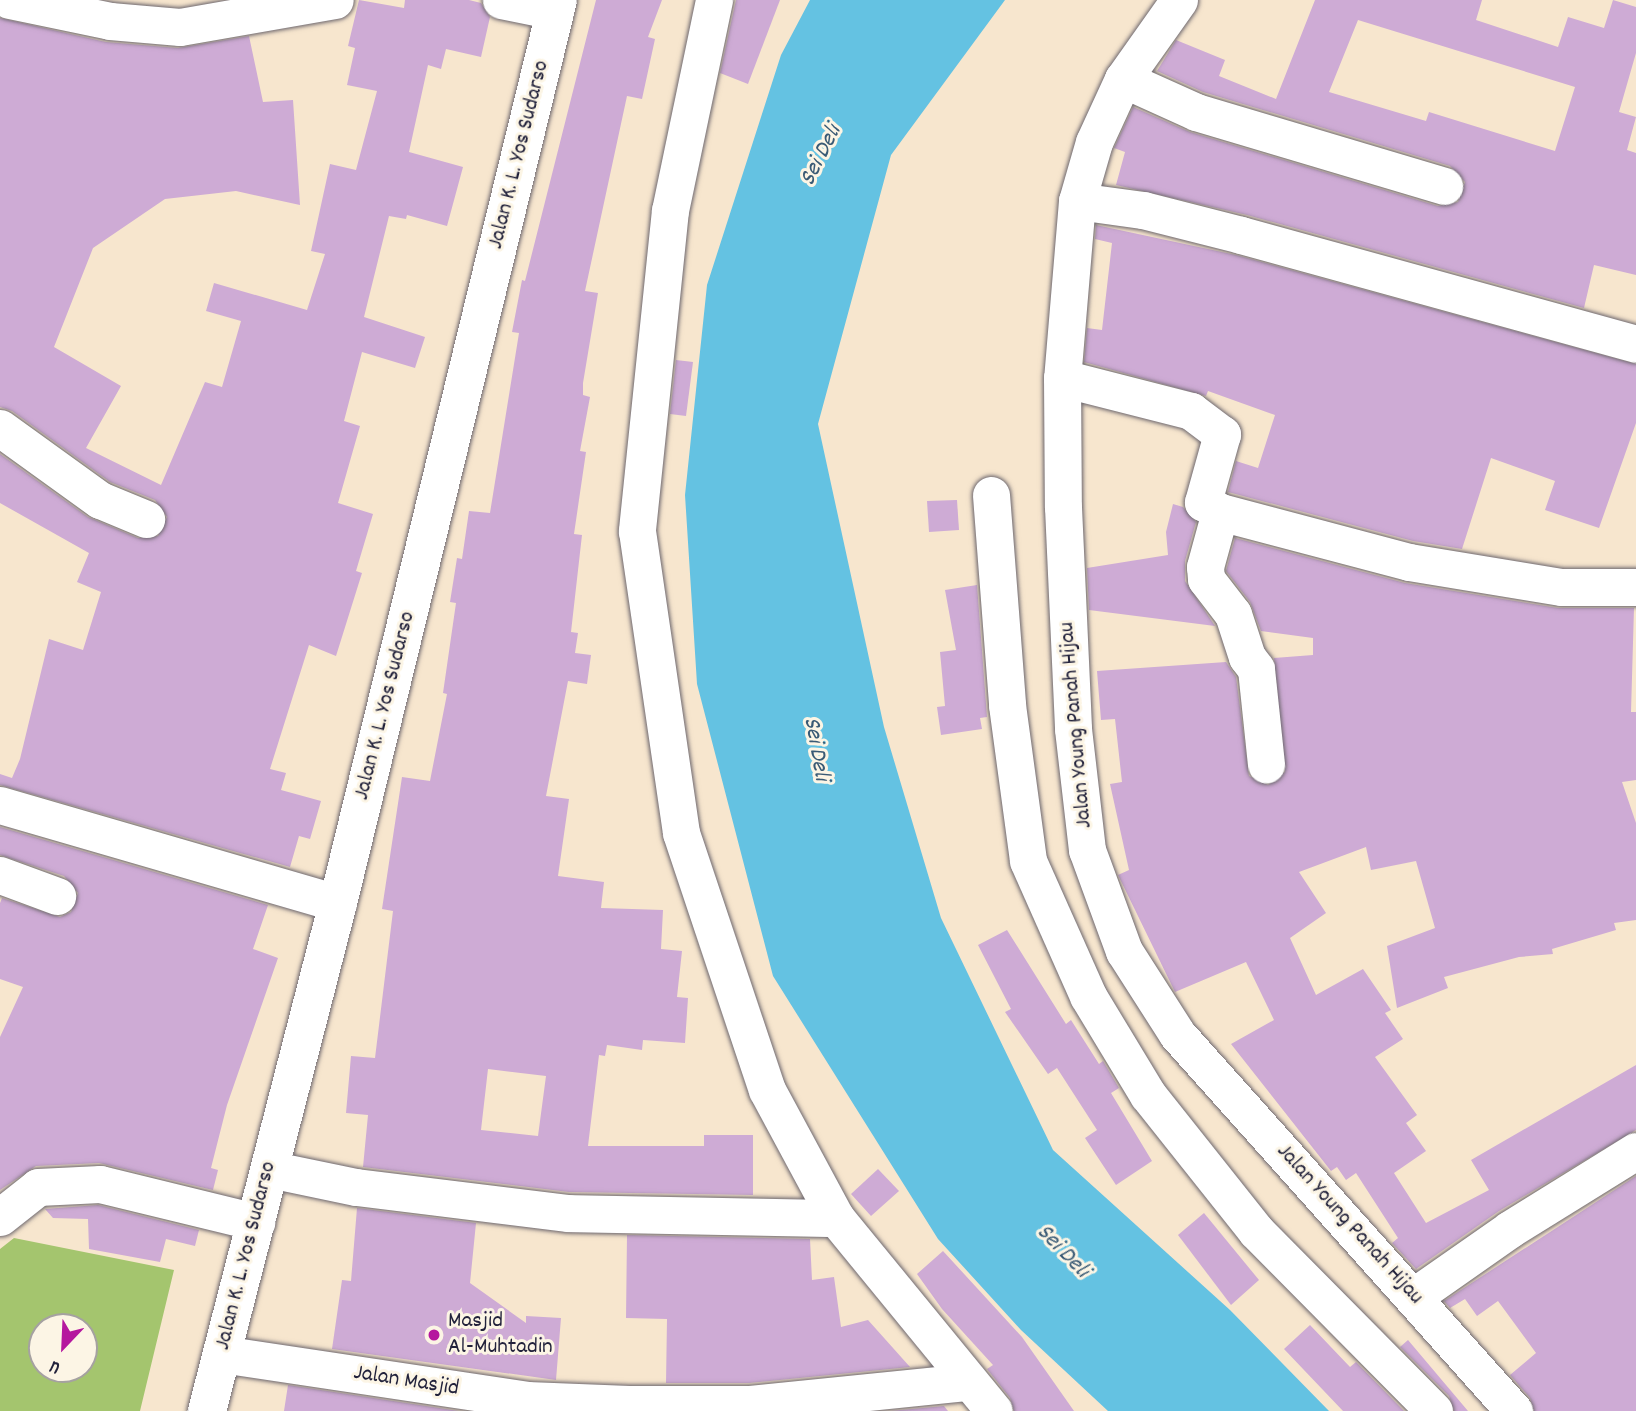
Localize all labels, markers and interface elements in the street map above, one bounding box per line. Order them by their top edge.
street label: Jalan K. L. Yos Sudarso [483,58,557,252]
water label: Sei Deli [795,121,849,191]
street label: Jalan K. L. Yos Sudarso [349,609,423,803]
street label: Jalan Young Panah Hijau [1054,621,1100,829]
water label: Sei Deli [795,715,835,783]
street label: Jalan Young Panah Hijau [1269,1139,1429,1311]
street label: Jalan K. L. Yos Sudarso [210,1159,284,1353]
water label: Sei Deli [1029,1219,1095,1285]
place label: Masjid Al-Muhtadin [448,1308,553,1362]
north arrow [28,1313,98,1383]
marker: Masjid Al-Muhtadin [426,1327,442,1343]
text: U [46,1352,65,1380]
street label: Jalan Masjid [351,1360,461,1404]

